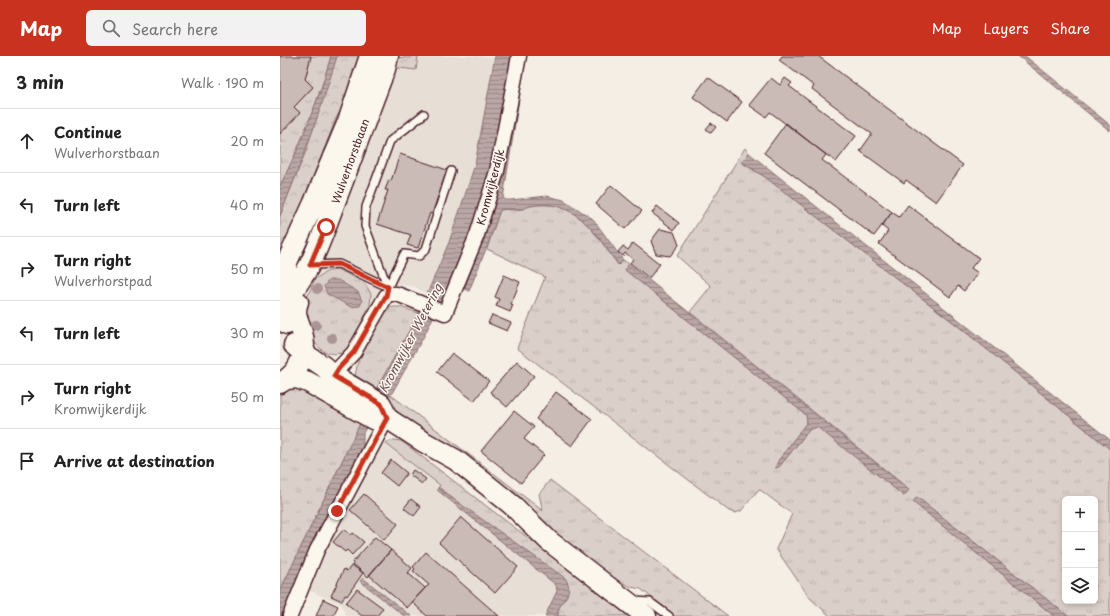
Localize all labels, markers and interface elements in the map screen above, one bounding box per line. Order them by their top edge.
search box [86,10,366,46]
text: Map [20,14,62,42]
icon: search [100,17,122,39]
text: Search here [132,17,218,40]
text: Map [932,18,962,39]
text: Layers [984,18,1029,39]
text: Share [1051,18,1090,39]
text: 3 min [16,69,64,95]
text: Walk · 190 m [181,73,264,92]
street label: Wulverhorstbaan [327,116,373,206]
text: Continue [54,120,122,143]
icon: ahead [16,130,38,152]
text: 20 m [230,131,264,150]
text: Wulverhorstbaan [54,143,160,162]
street label: Kromwijkerdijk [472,147,508,227]
text: Turn left [54,193,120,216]
icon: left [16,194,38,216]
text: 40 m [230,195,264,214]
route start [317,218,335,236]
text: Turn right [54,248,131,271]
icon: right [16,258,38,280]
text: 50 m [230,259,264,278]
text: Wulverhorstpad [54,271,152,290]
water label: Kromwijker Wetering [374,279,447,396]
text: Turn left [54,321,120,344]
icon: left [16,322,38,344]
text: 30 m [230,323,264,342]
text: Turn right [54,376,131,399]
icon: right [16,386,38,408]
text: 50 m [230,387,264,406]
text: Kromwijkerdijk [54,399,147,418]
text: Arrive at destination [54,449,215,472]
icon: arrive [16,450,38,472]
map controls [1062,496,1098,604]
button: + [1062,496,1098,532]
route end [328,502,346,520]
button: − [1062,532,1098,568]
button: layers [1062,568,1098,604]

